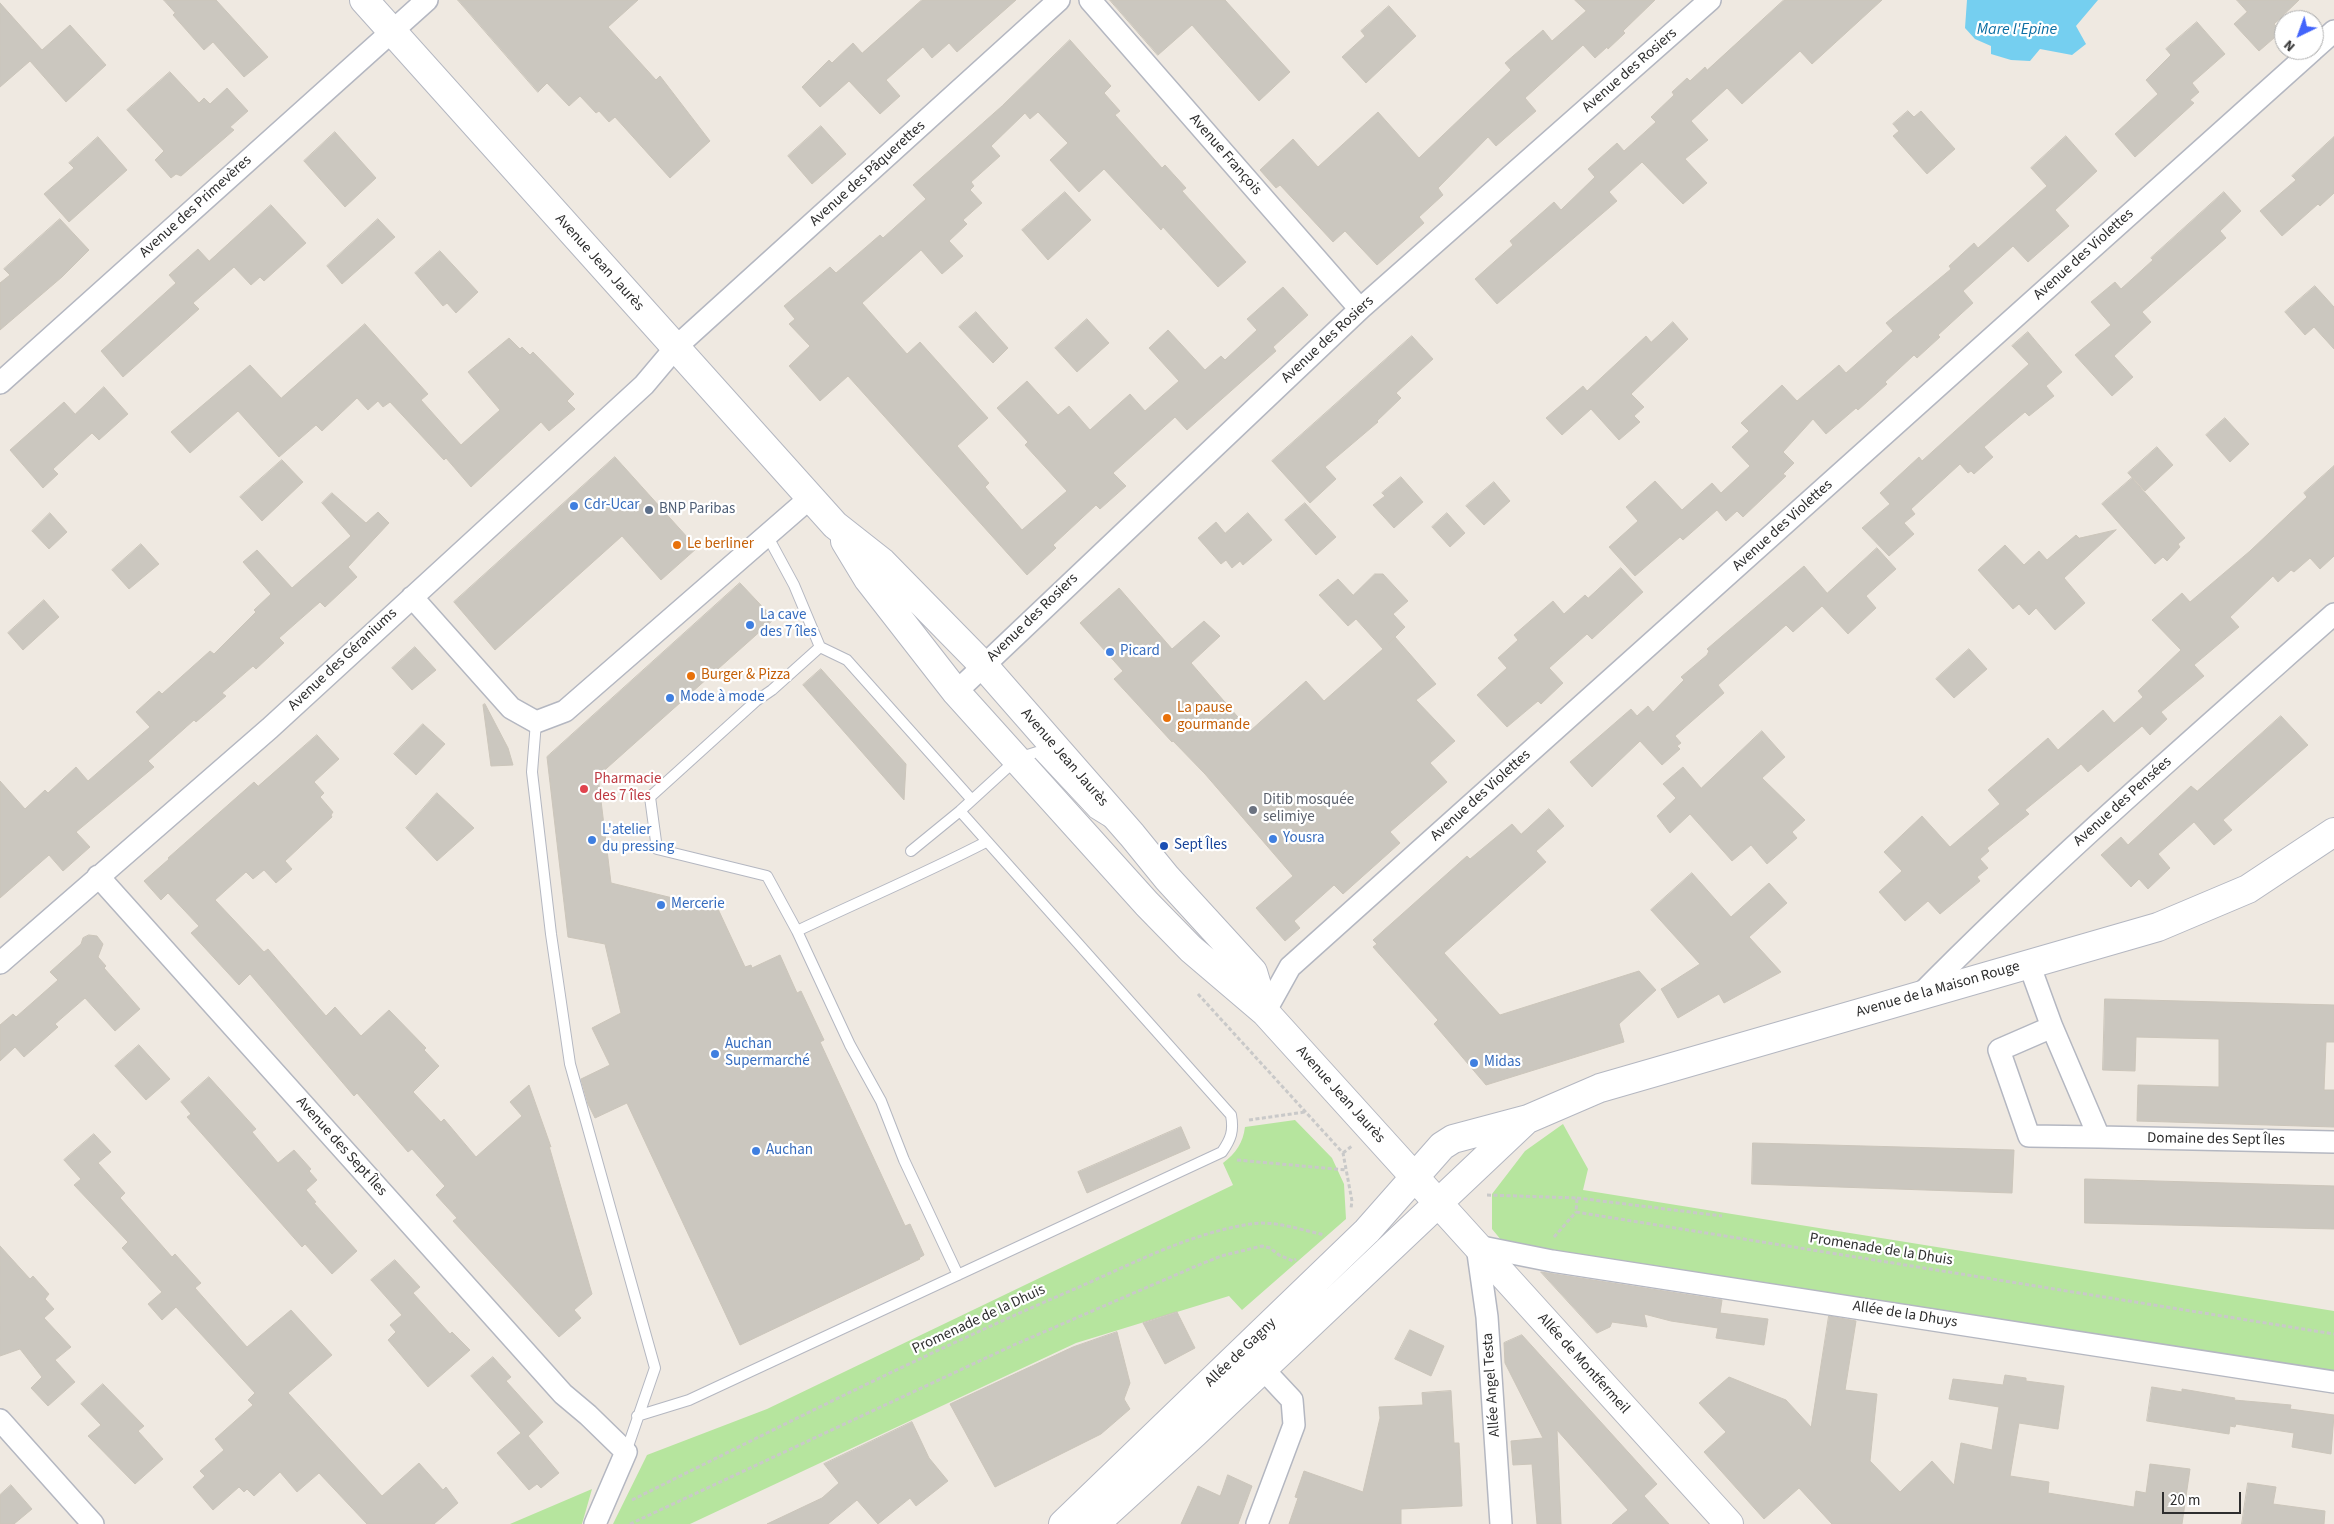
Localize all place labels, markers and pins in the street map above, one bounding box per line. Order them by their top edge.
place label: Cdr-Ucar [584,497,640,515]
marker: Cdr-Ucar [568,500,580,512]
place label: BNP Paribas [659,501,735,519]
marker: BNP Paribas [643,504,655,516]
place label: Le berliner [687,536,754,554]
marker: Le berliner [671,539,683,551]
place label: La cave des 7 îles [760,607,817,642]
marker: La cave des 7 îles [744,619,756,631]
place label: Picard [1120,643,1160,661]
marker: Picard [1104,646,1116,658]
place label: Burger & Pizza [701,667,790,685]
marker: Burger & Pizza [685,670,697,682]
place label: Mode à mode [680,689,765,707]
marker: Mode à mode [664,692,676,704]
place label: La pause gourmande [1177,700,1250,735]
marker: La pause gourmande [1161,712,1173,724]
place label: Pharmacie des 7 îles [594,771,661,806]
marker: Pharmacie des 7 îles [578,783,590,795]
place label: Ditib mosquée selimiye [1263,792,1354,827]
marker: Ditib mosquée selimiye [1247,804,1259,816]
place label: L'atelier du pressing [602,822,674,857]
place label: Yousra [1283,830,1325,848]
marker: Yousra [1267,833,1279,845]
marker: L'atelier du pressing [586,834,598,846]
place label: Sept Îles [1174,837,1227,855]
marker: Sept Îles [1158,840,1170,852]
place label: Mercerie [671,896,725,914]
marker: Mercerie [655,899,667,911]
place label: Auchan Supermarché [725,1036,810,1071]
marker: Auchan Supermarché [709,1048,721,1060]
place label: Midas [1484,1054,1521,1072]
marker: Midas [1468,1057,1480,1069]
place label: Auchan [766,1142,813,1160]
marker: Auchan [750,1145,762,1157]

